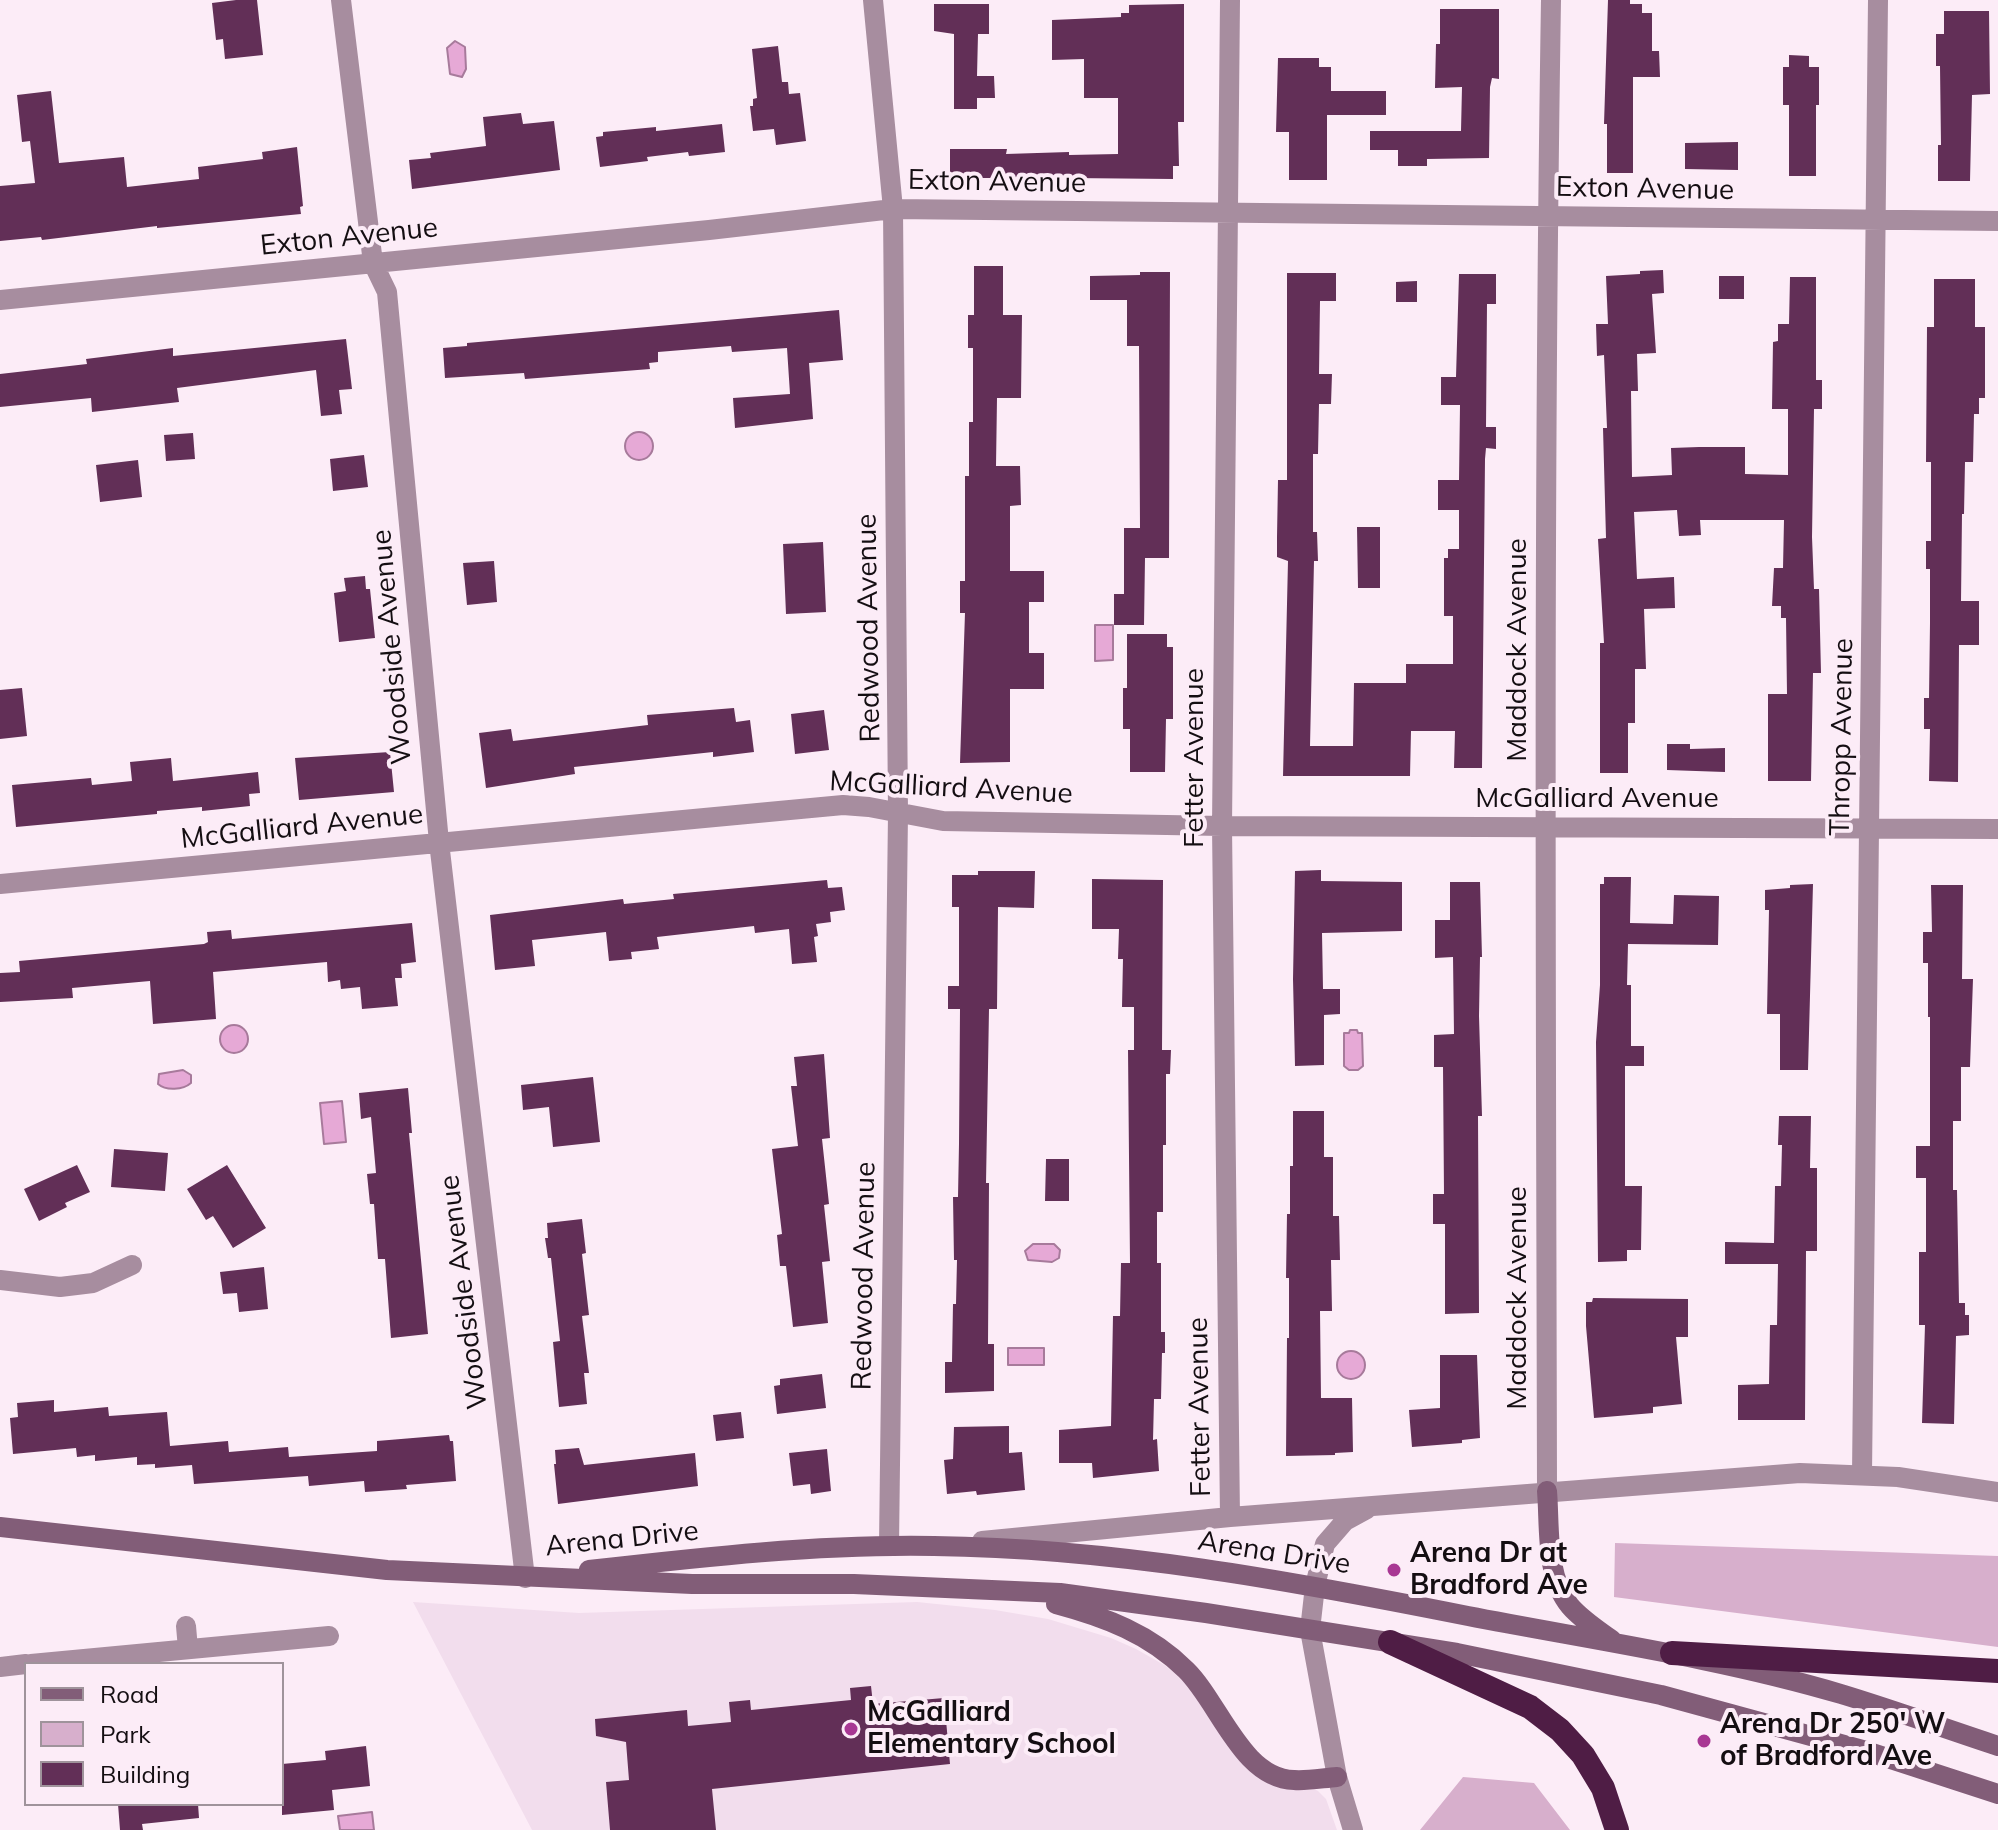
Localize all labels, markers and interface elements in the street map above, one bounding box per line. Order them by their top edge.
street label: Exton Avenue [908,164,1086,200]
street label: Exton Avenue [1556,171,1734,207]
street label: Exton Avenue [259,211,439,263]
street label: Redwood Avenue [850,513,888,743]
street label: Woodside Avenue [365,528,419,766]
street label: Maddock Avenue [1501,538,1535,762]
street label: Thropp Avenue [1823,638,1861,836]
street label: Fetter Avenue [1178,668,1212,848]
street label: McGalliard Avenue [829,765,1073,811]
street label: McGalliard Avenue [1475,782,1719,816]
street label: McGalliard Avenue [179,798,425,856]
street label: Redwood Avenue [845,1161,883,1391]
street label: Woodside Avenue [433,1173,495,1411]
street label: Maddock Avenue [1501,1186,1535,1410]
street label: Fetter Avenue [1182,1317,1218,1497]
street label: Arena Drive [544,1514,700,1564]
street label: Arena Drive [1195,1524,1353,1582]
place label: Arena Dr at Bradford Ave [1410,1537,1588,1603]
marker: Arena Dr at Bradford Ave [1385,1561,1403,1579]
legend [24,1662,284,1806]
text: Road [100,1679,159,1709]
place label: McGalliard Elementary School [867,1696,1116,1762]
place label: Arena Dr 250' W of Bradford Ave [1720,1708,1945,1774]
text: Park [100,1719,151,1749]
marker: McGalliard Elementary School [842,1720,860,1738]
marker: Arena Dr 250' W of Bradford Ave [1695,1732,1713,1750]
text: Building [100,1759,190,1789]

